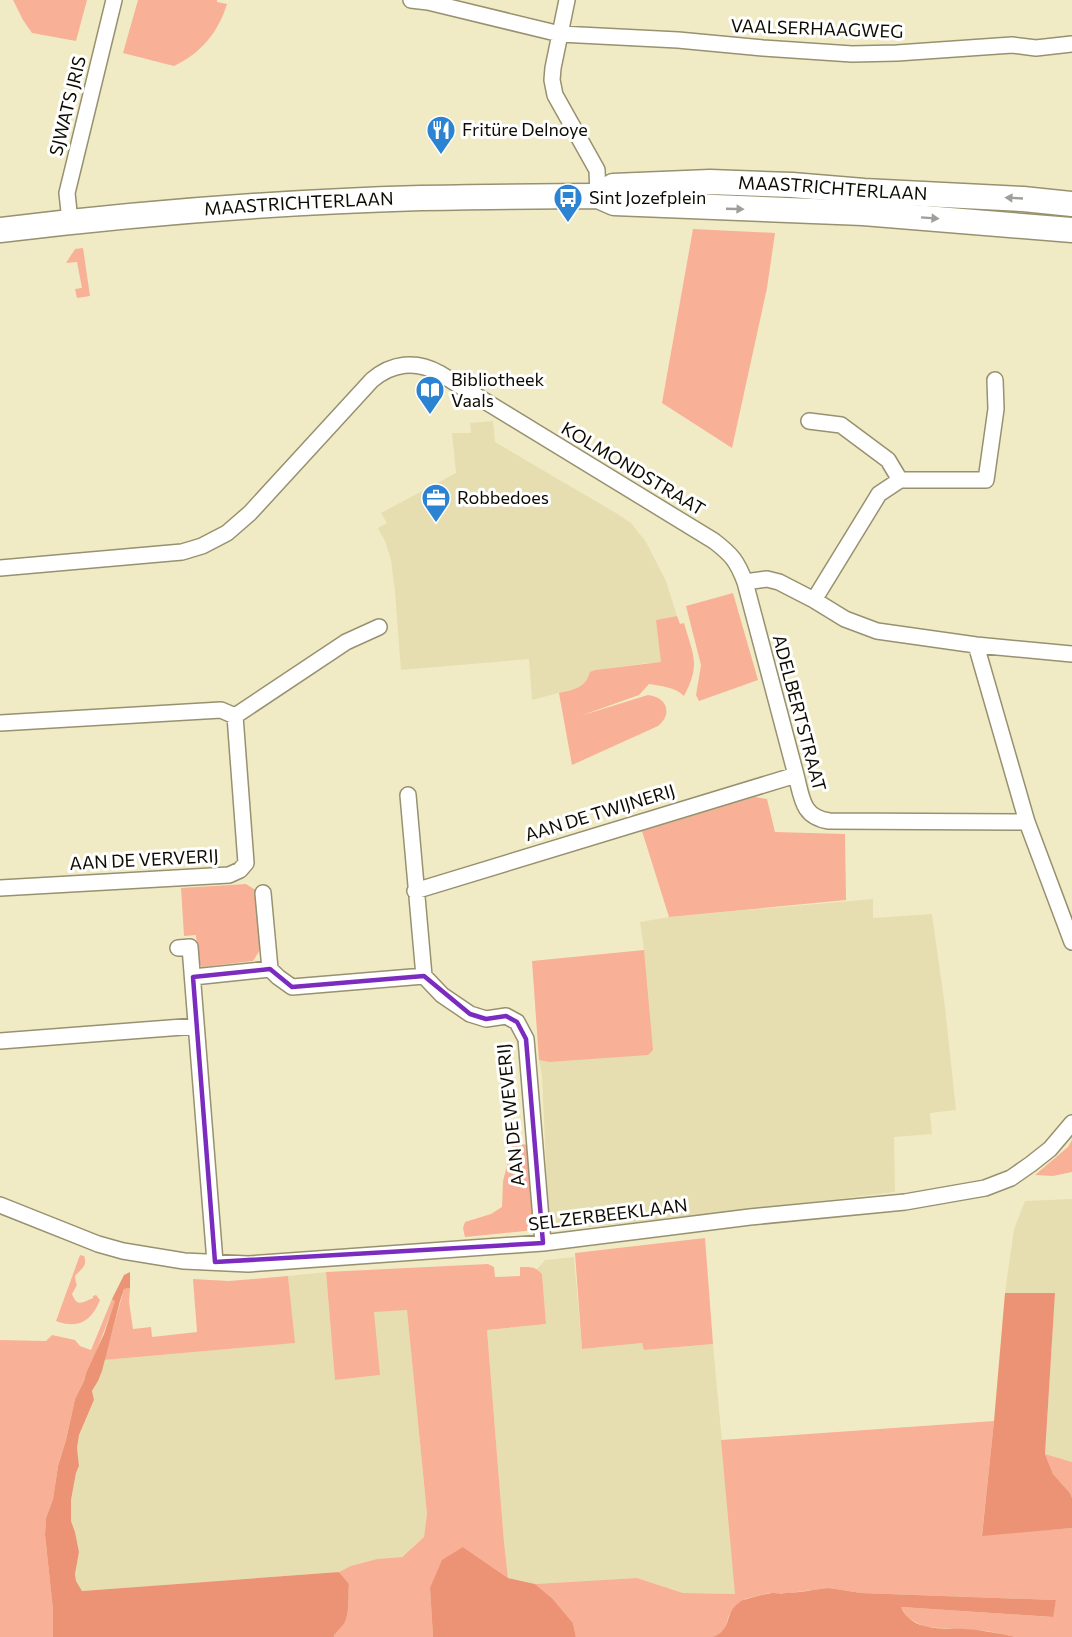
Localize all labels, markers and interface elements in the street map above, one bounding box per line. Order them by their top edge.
street label: VAALSERHAAGWEG [730,14,904,42]
street label: SJWATS JRIS [44,54,90,158]
restaurant icon: Fritüre Delnoye [425,114,457,156]
place label: Fritüre Delnoye [462,118,588,140]
street label: MAASTRICHTERLAAN [738,171,928,204]
bus stop icon: Sint Jozefplein [552,182,584,224]
place label: Sint Jozefplein [589,186,706,208]
street label: MAASTRICHTERLAAN [203,187,394,220]
one-way arrow [1004,194,1023,203]
one-way arrow [726,204,745,213]
one-way arrow [920,213,939,223]
place label: Bibliotheek Vaals [451,368,544,411]
library icon: Bibliotheek Vaals [414,374,446,416]
street label: KOLMONDSTRAAT [558,417,709,520]
office icon: Robbedoes [420,482,452,524]
place label: Robbedoes [457,486,549,508]
street label: ADELBERTSTRAAT [769,632,831,793]
street label: AAN DE TWIJNERIJ [522,779,678,845]
street label: AAN DE VERVERIJ [69,844,219,874]
street label: AAN DE WEVERIJ [492,1043,528,1188]
street label: SELZERBEEKLAAN [527,1193,689,1235]

